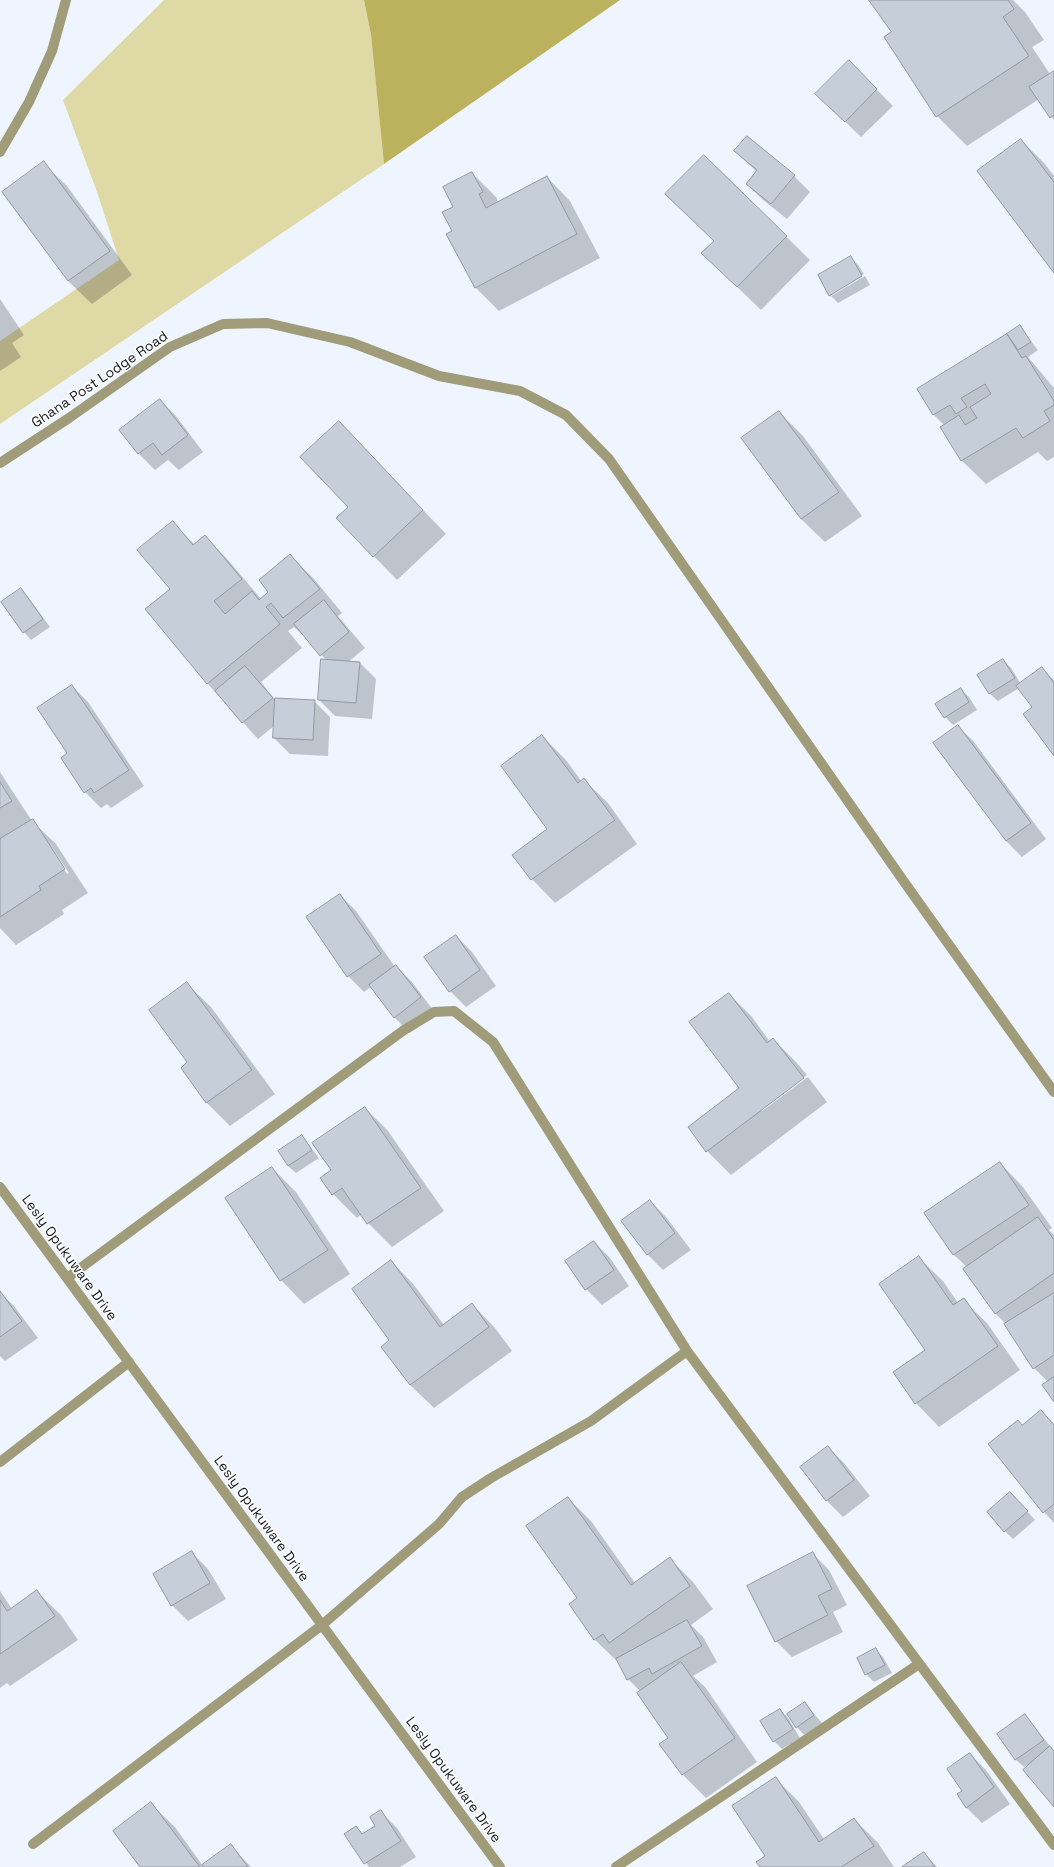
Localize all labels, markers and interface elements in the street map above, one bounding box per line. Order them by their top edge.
street label: Ghana Post Lodge Road [29,328,171,432]
street label: Lesly Opukuware Drive [18,1192,120,1324]
street label: Lesly Opukuware Drive [210,1453,312,1585]
street label: Lesly Opukuware Drive [402,1714,504,1846]

